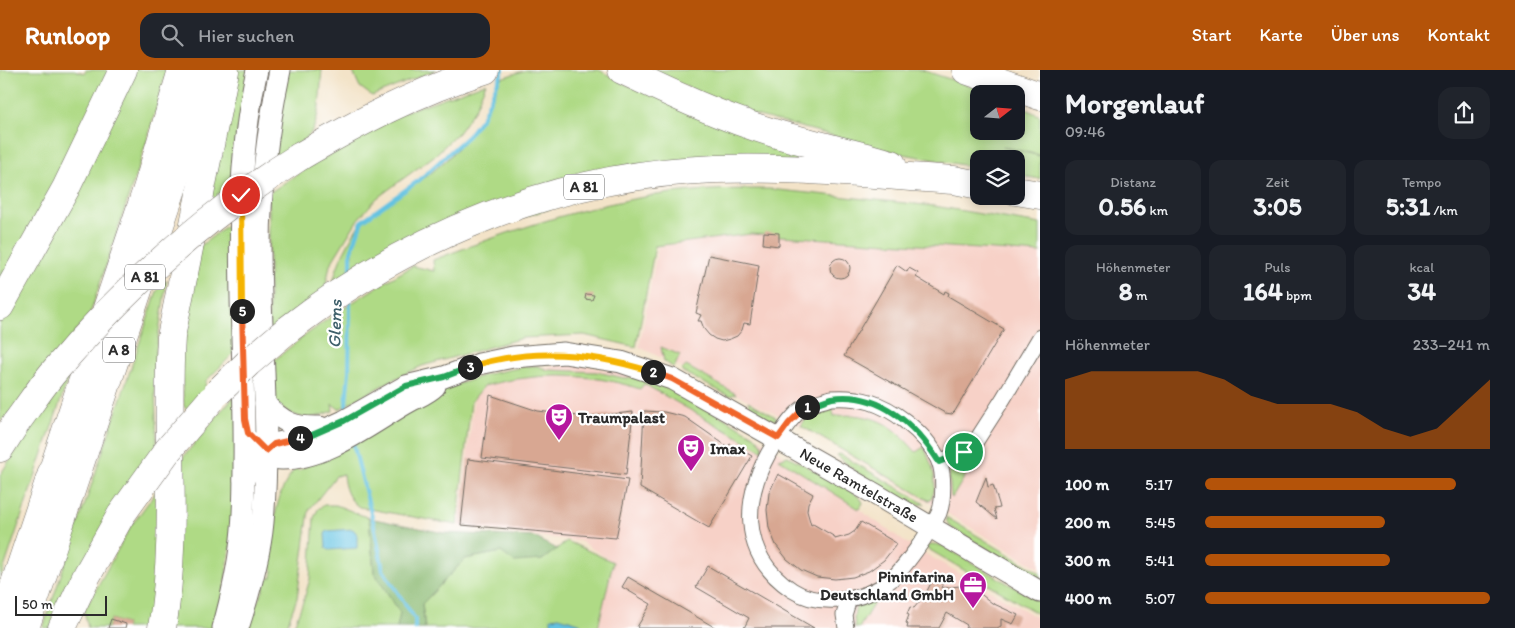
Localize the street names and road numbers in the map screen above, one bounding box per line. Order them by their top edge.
road number: A 81 [564,174,604,200]
road number: A 81 [125,264,165,290]
road number: A 8 [103,338,135,362]
street label: Neue Ramtelstraße [796,443,922,527]

